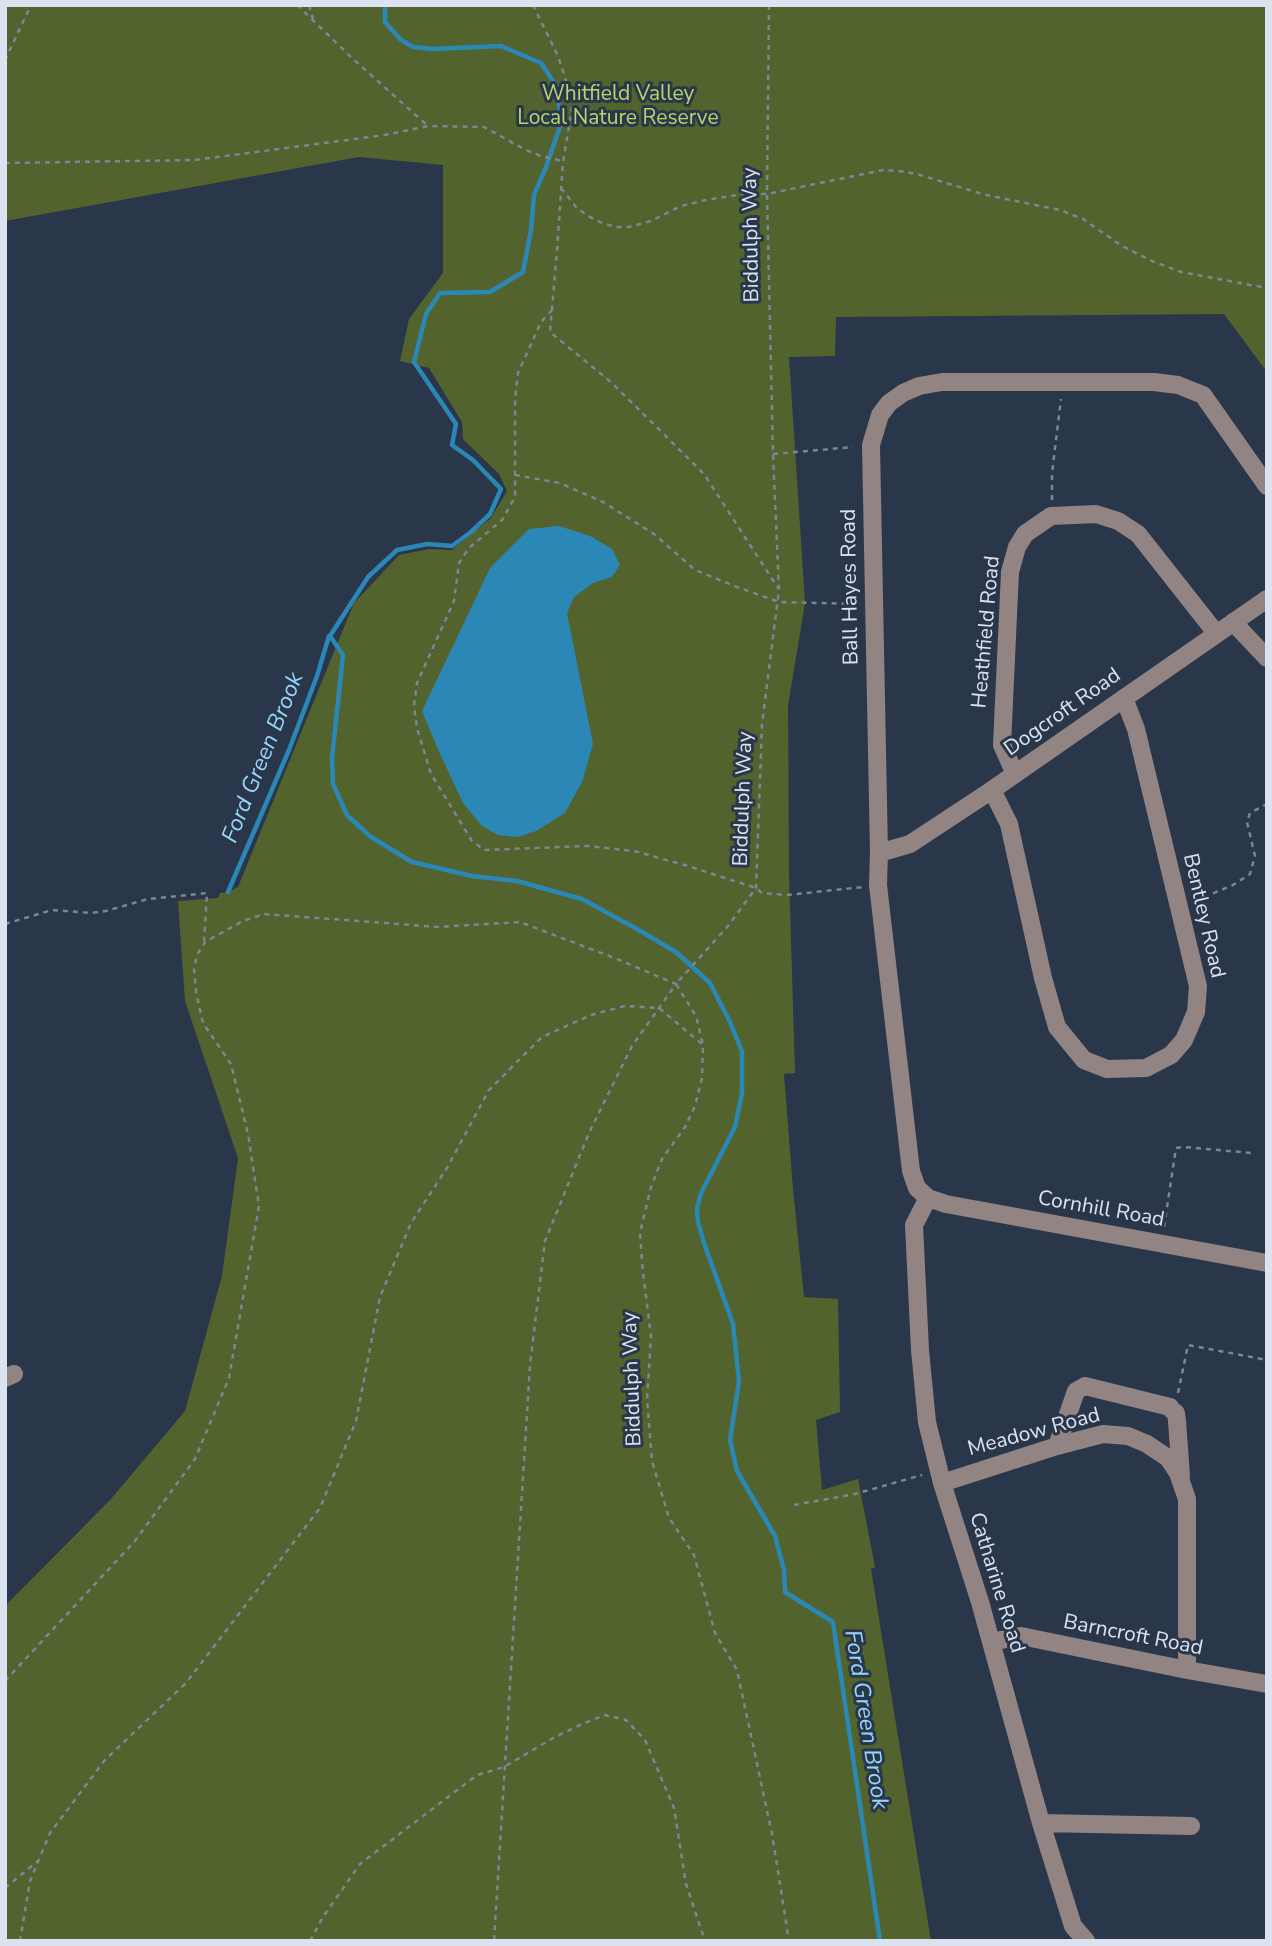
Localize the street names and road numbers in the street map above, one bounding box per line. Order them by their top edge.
street label: Biddulph Way [738,167,766,303]
street label: Ball Hayes Road [837,509,865,665]
street label: Heathfield Road [968,555,1006,709]
street label: Dogcroft Road [1000,664,1126,762]
street label: Biddulph Way [729,731,759,867]
street label: Bentley Road [1176,851,1230,981]
street label: Cornhill Road [1036,1186,1166,1234]
street label: Biddulph Way [618,1311,648,1447]
street label: Meadow Road [965,1403,1103,1463]
street label: Catharine Road [963,1510,1029,1656]
street label: Barncroft Road [1061,1610,1205,1662]

